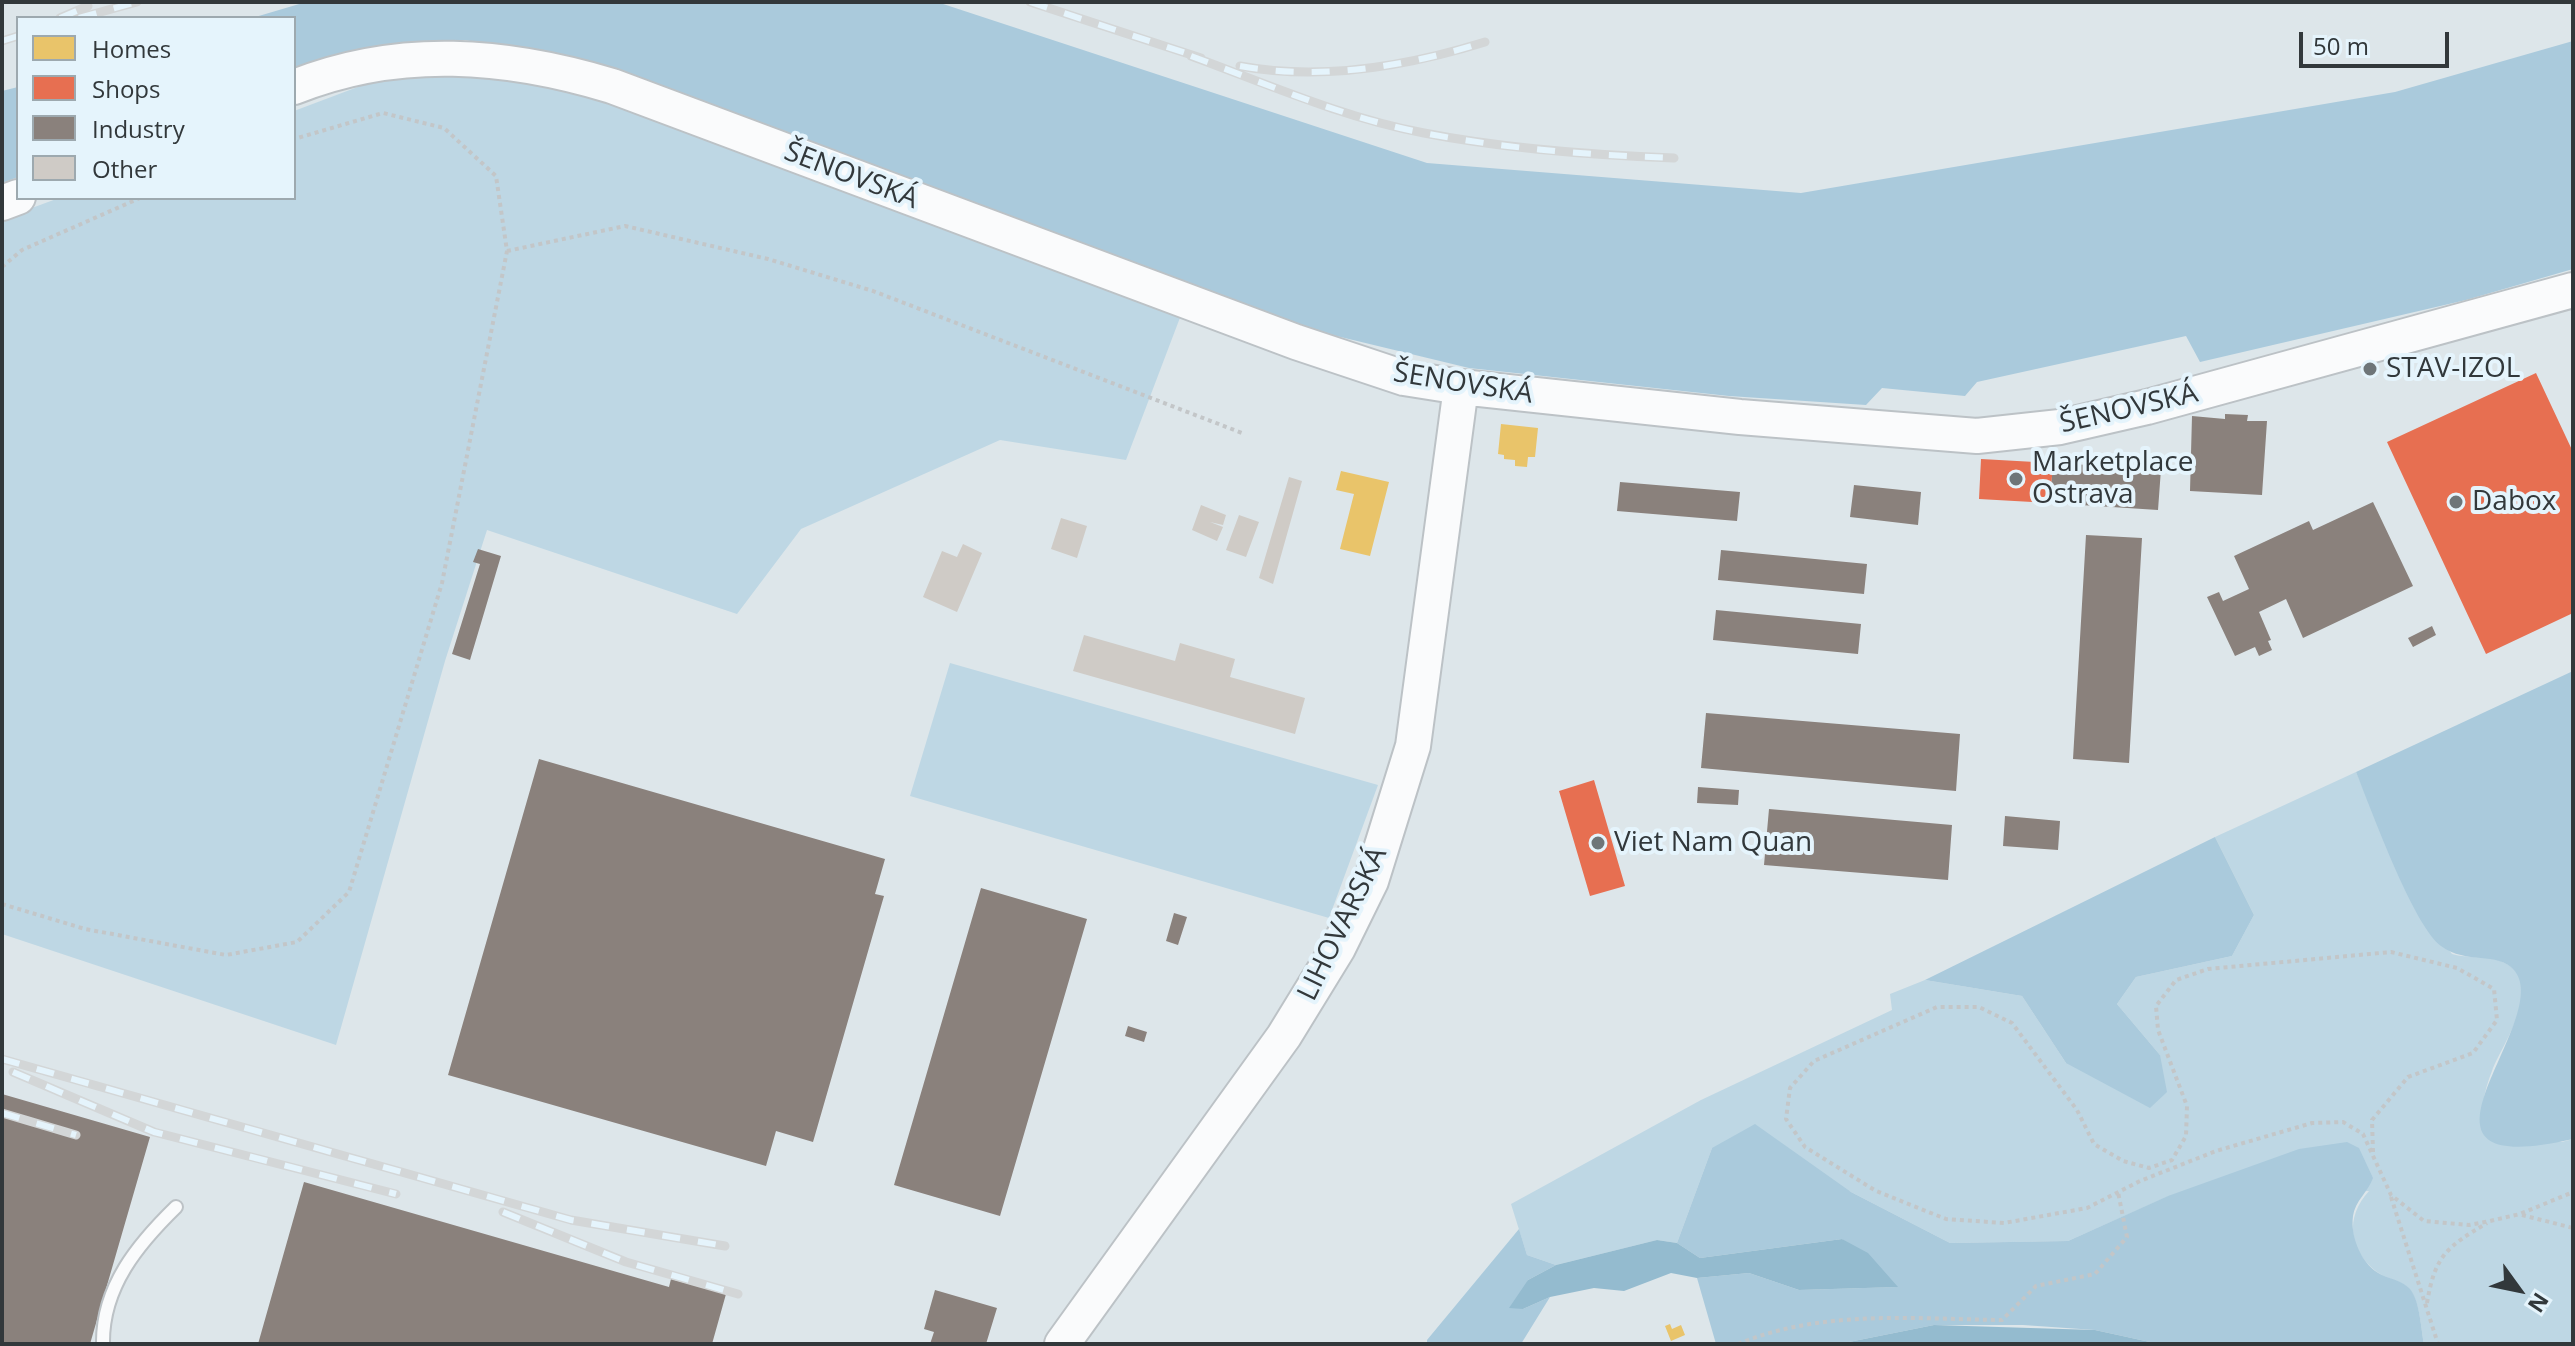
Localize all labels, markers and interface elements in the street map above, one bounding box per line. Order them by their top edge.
legend [16,16,296,200]
scale bar [2303,16,2453,66]
text: 50 m [2313,29,2369,62]
text: Homes [92,32,171,65]
text: Shops [92,72,160,105]
text: Industry [92,112,185,145]
street label: ŠENOVSKÁ [779,135,923,217]
text: Other [92,152,157,185]
place label: STAV-IZOL [2386,352,2520,386]
street label: ŠENOVSKÁ [1391,356,1535,412]
marker: STAV-IZOL [2361,360,2379,378]
street label: ŠENOVSKÁ [2057,377,2201,441]
place label: Marketplace Ostrava [2032,446,2193,512]
marker: Marketplace Ostrava [2007,470,2025,488]
place label: Dabox [2472,485,2557,519]
marker: Dabox [2447,493,2465,511]
place label: Viet Nam Quan [1614,826,1812,860]
marker: Viet Nam Quan [1589,834,1607,852]
street label: LIHOVARSKÁ [1291,842,1395,1006]
north arrow [2479,1250,2559,1330]
text: N [2522,1287,2557,1319]

